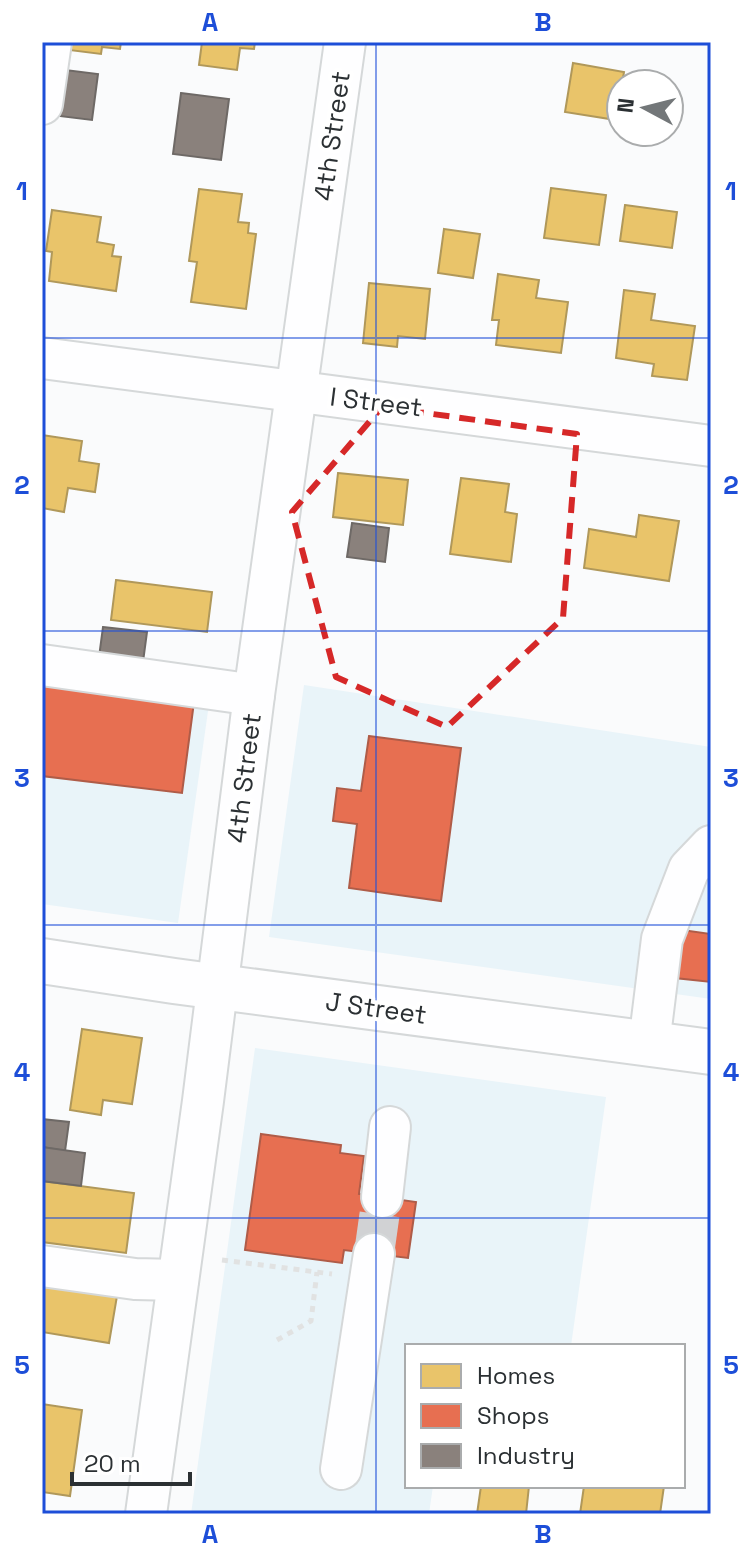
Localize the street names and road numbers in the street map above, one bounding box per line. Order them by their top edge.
street label: 4th Street [306,69,358,203]
street label: I Street [328,379,424,425]
street label: 4th Street [219,711,269,845]
street label: J Street [323,984,429,1032]

